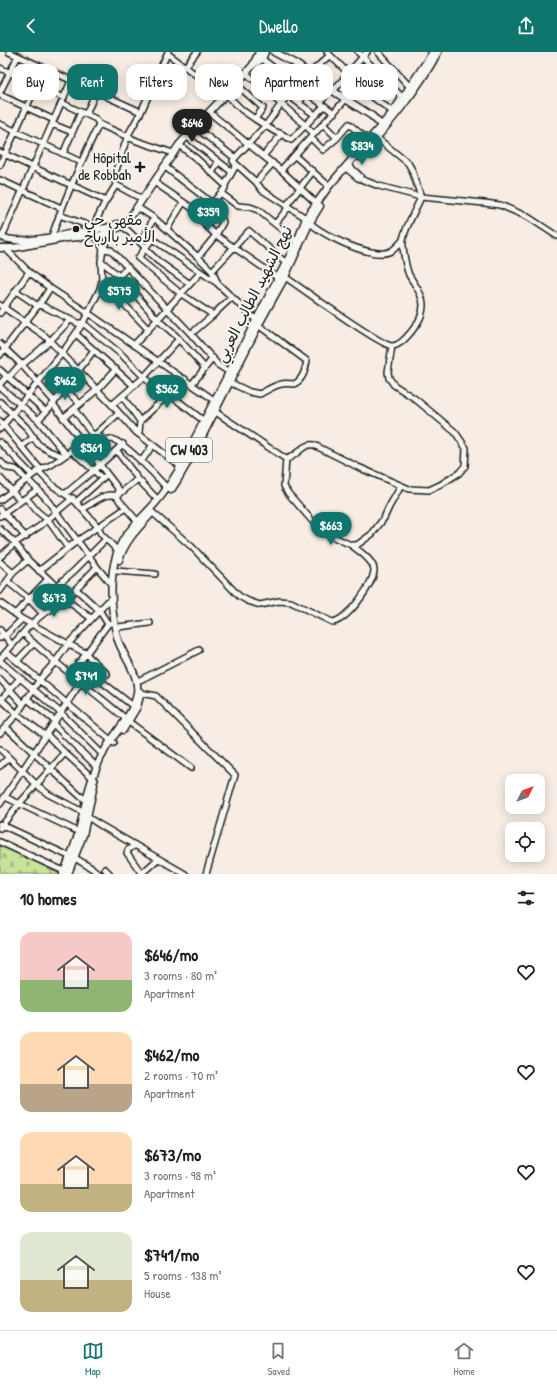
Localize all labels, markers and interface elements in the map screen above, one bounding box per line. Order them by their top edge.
text: Dwello [259,14,298,39]
icon: back [20,15,42,37]
icon: share [515,15,537,37]
chip: Buy [12,64,59,100]
chip: Rent [67,64,118,100]
chip: Filters [126,64,187,100]
chip: New [195,64,243,100]
chip: Apartment [251,64,333,100]
chip: House [341,64,398,100]
pin: $646 [168,109,216,143]
text: $646 [181,113,203,131]
pin: $834 [338,132,386,166]
text: $834 [351,136,373,154]
place label: Hôpital de Robbah [78,147,131,185]
marker: Hôpital de Robbah [134,161,146,173]
pin: $359 [184,198,232,232]
text: $359 [197,202,219,220]
place label: مقهى حي الأمير باارباح [84,209,155,247]
street label: نهج الشهيد الطالب العربي [210,222,300,367]
marker: مقهى حي الأمير باارباح [71,224,81,234]
pin: $575 [95,277,143,311]
text: $575 [107,281,131,299]
pin: $462 [41,367,89,401]
text: $462 [54,371,76,389]
pin: $562 [143,375,191,409]
text: $562 [155,379,179,397]
pin: $561 [67,434,115,468]
text: $561 [80,438,102,456]
road number: CW 403 [166,438,212,462]
pin: $663 [307,512,355,546]
text: $663 [320,516,342,534]
pin: $673 [30,584,78,618]
text: $673 [42,588,66,606]
pin: $741 [62,662,110,696]
text: $741 [75,666,97,684]
north arrow [505,774,545,814]
map controls [505,774,545,862]
button: locate [505,822,545,862]
text: 10 homes [20,887,77,910]
icon: filters [515,887,537,909]
text: $646/mo [144,943,198,966]
icon: home [52,948,100,996]
icon: heart [515,961,537,983]
text: 3 rooms · 80 m² [144,966,217,984]
text: Apartment [144,984,195,1002]
text: $462/mo [144,1043,199,1066]
icon: home [52,1048,100,1096]
icon: heart [515,1061,537,1083]
text: 2 rooms · 70 m² [144,1066,218,1084]
text: Apartment [144,1084,195,1102]
text: $673/mo [144,1143,201,1166]
icon: home [52,1148,100,1196]
icon: heart [515,1161,537,1183]
text: 3 rooms · 98 m² [144,1166,216,1184]
text: Apartment [144,1184,195,1202]
text: $741/mo [144,1243,199,1266]
icon: home [52,1248,100,1296]
icon: heart [515,1261,537,1283]
text: 5 rooms · 138 m² [144,1266,221,1284]
text: House [144,1284,171,1302]
tab: Map [82,1340,104,1378]
tab: Saved [267,1340,290,1378]
tab: Home [453,1340,475,1378]

